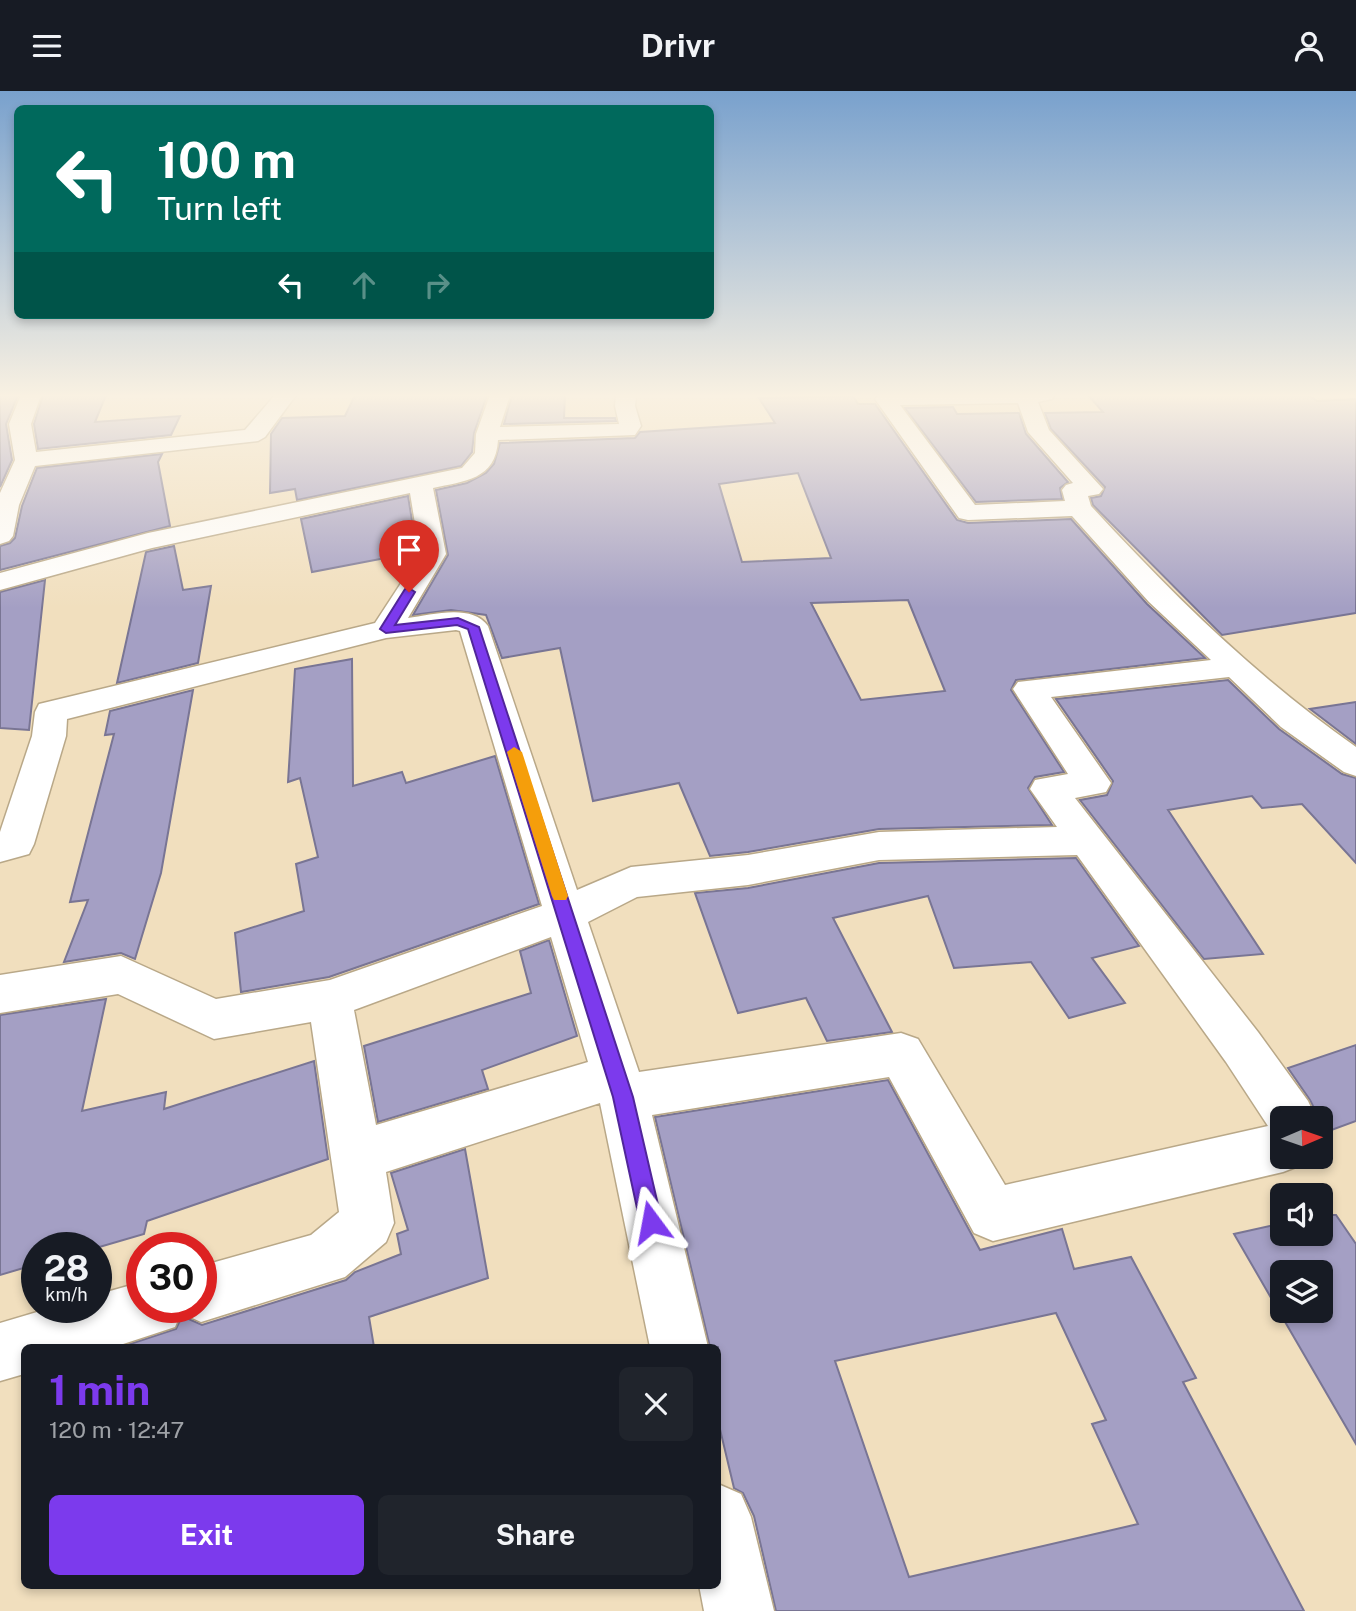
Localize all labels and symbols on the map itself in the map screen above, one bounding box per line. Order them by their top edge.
pin [379,520,439,592]
north arrow [1270,1106,1334,1169]
position arrow [614,1185,688,1259]
speed limit sign: 30 [126,1232,217,1323]

